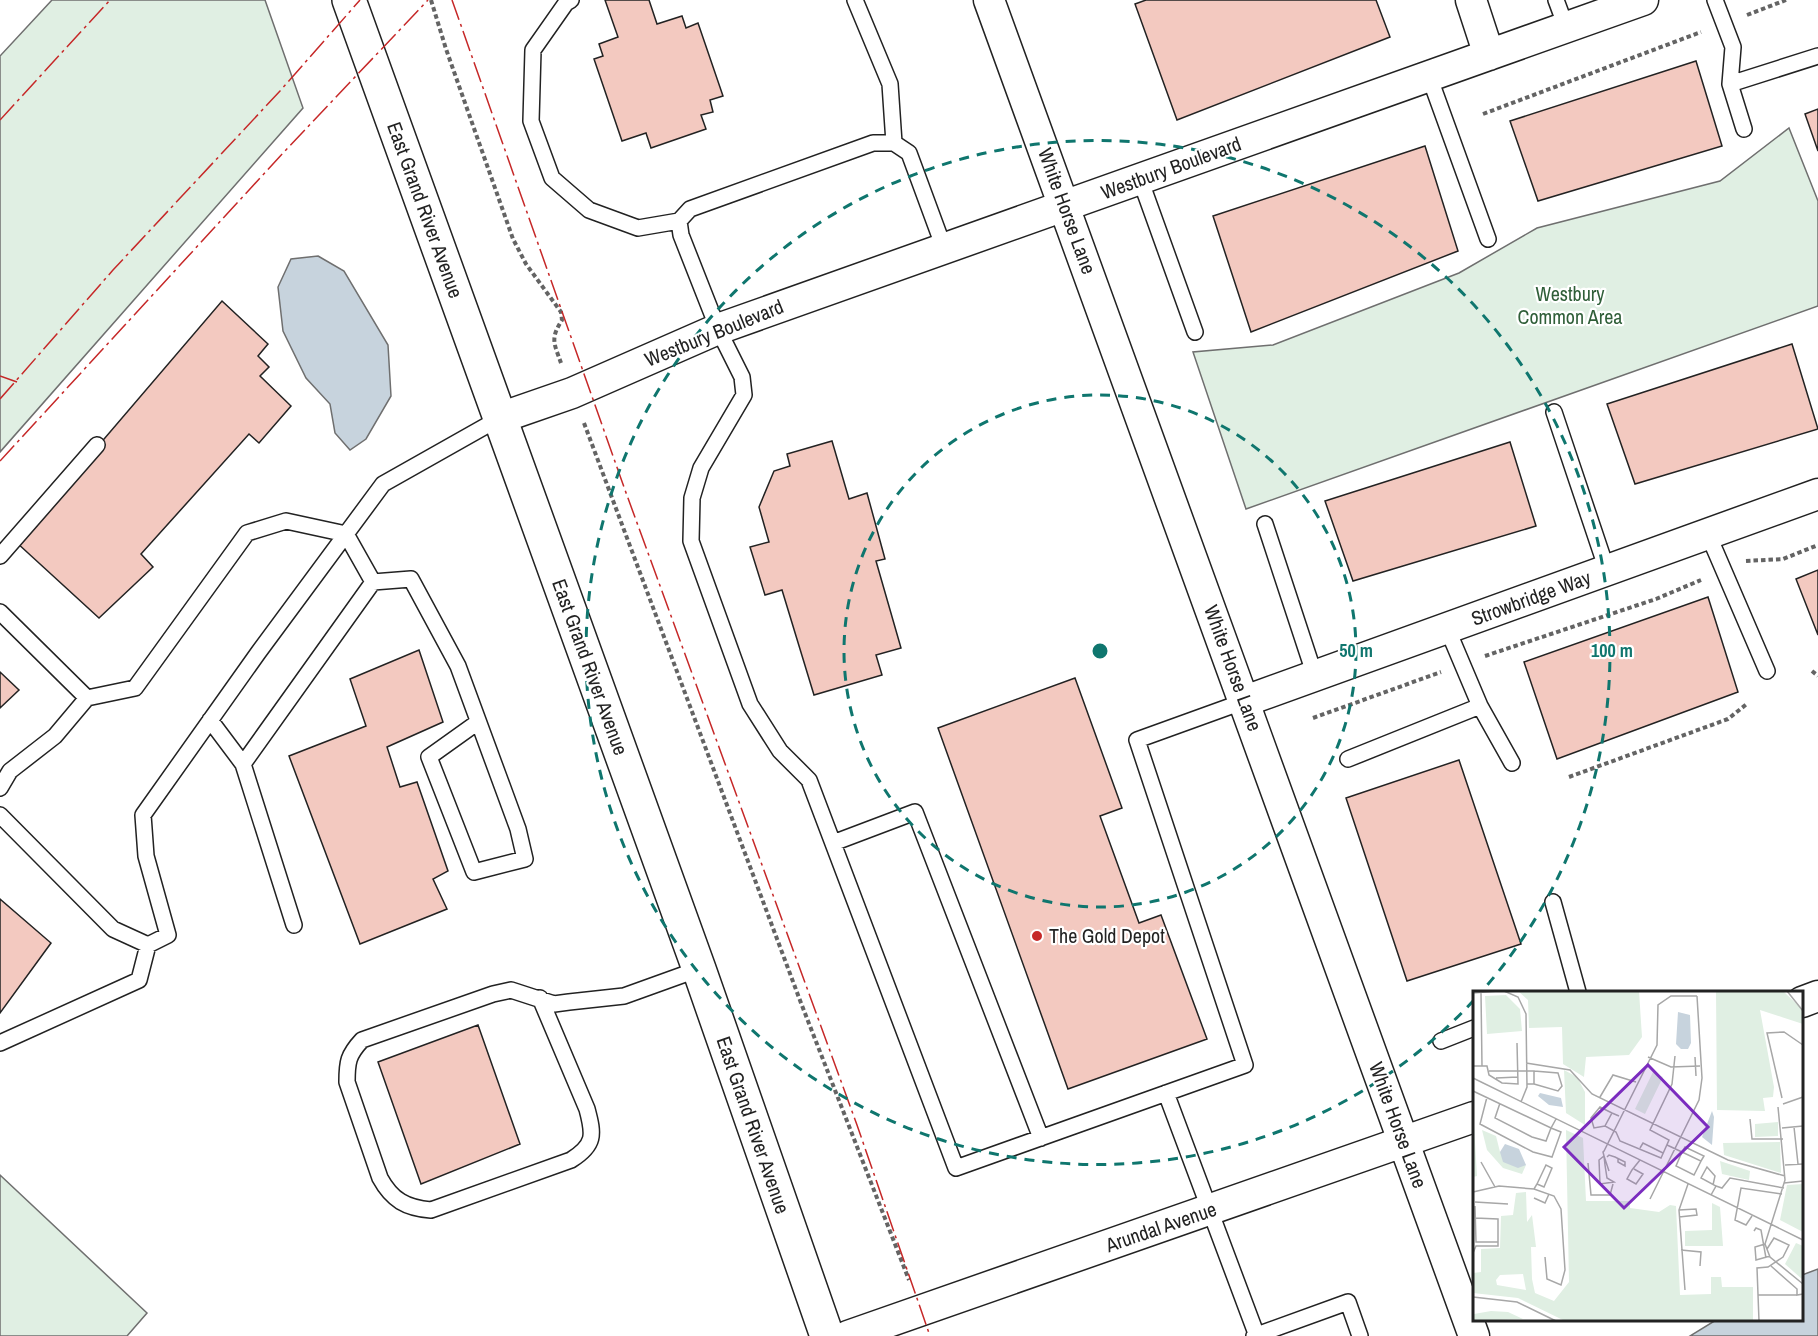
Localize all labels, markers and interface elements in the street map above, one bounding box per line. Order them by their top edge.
street label: East Grand River Avenue [381,118,470,302]
street label: Westbury Boulevard [1097,130,1245,205]
street label: White Horse Lane [1032,144,1103,278]
park label: Westbury Common Area [1518,280,1622,330]
street label: Westbury Boulevard [640,292,787,373]
street label: Strowbridge Way [1467,563,1595,632]
street label: East Grand River Avenue [546,575,635,759]
street label: White Horse Lane [1198,601,1269,735]
text: 50 m [1339,638,1373,663]
text: 100 m [1591,638,1633,663]
centre of rings [1090,641,1110,661]
place label: The Gold Depot [1049,922,1165,949]
marker: The Gold Depot [1030,929,1044,943]
inset map [1473,991,1803,1321]
street label: East Grand River Avenue [710,1033,796,1217]
street label: White Horse Lane [1363,1058,1434,1192]
street label: Arundal Avenue [1101,1195,1220,1258]

